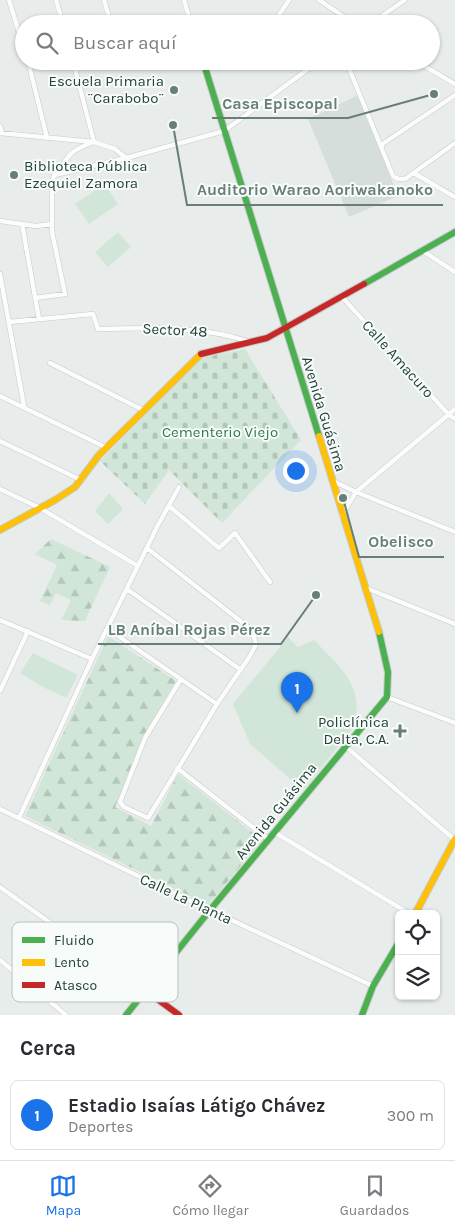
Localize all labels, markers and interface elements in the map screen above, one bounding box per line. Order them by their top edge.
search box [15,15,440,70]
icon: search [33,29,61,57]
text: Buscar aquí [73,32,177,54]
place label: Escuela Primaria ¨Carabobo¨ [49,72,164,107]
marker: Escuela Primaria ¨Carabobo¨ [168,84,180,96]
callout: Casa Episcopal [212,87,348,118]
text: Casa Episcopal [222,94,338,113]
place label: Biblioteca Pública Ezequiel Zamora [24,157,147,192]
marker: Biblioteca Pública Ezequiel Zamora [8,169,20,181]
callout: Auditorio Warao Aoriwakanoko [187,174,443,205]
text: Auditorio Warao Aoriwakanoko [197,180,433,199]
street label: Calle Amacuro [358,316,438,402]
street label: Sector 48 [142,319,208,341]
street label: Avenida Guásima [298,354,350,474]
park label: Cementerio Viejo [162,423,278,441]
your location [283,458,309,484]
callout: Obelisco [359,526,444,557]
text: Obelisco [368,532,434,551]
callout: LB Aníbal Rojas Pérez [98,613,281,644]
text: LB Aníbal Rojas Pérez [108,620,270,639]
pin: 1 [281,672,313,713]
place label: Policlínica Delta, C.A. [318,713,389,748]
marker: Policlínica Delta, C.A. [393,724,407,738]
street label: Avenida Guásima [231,759,321,863]
street label: Calle La Planta [137,870,235,928]
map controls [395,910,440,1000]
button: locate [395,910,440,955]
legend [12,922,178,1002]
text: Fluido [54,932,94,949]
text: Lento [54,954,89,971]
button: layers [395,955,440,1000]
text: Atasco [54,977,97,994]
text: Cerca [20,1036,76,1060]
text: Estadio Isaías Látigo Chávez [68,1095,326,1117]
text: 1 [34,1106,40,1125]
text: 300 m [387,1106,434,1125]
text: Deportes [68,1117,133,1136]
tab: Mapa [46,1172,81,1219]
tab: Cómo llegar [172,1172,248,1219]
tab: Guardados [340,1172,409,1219]

